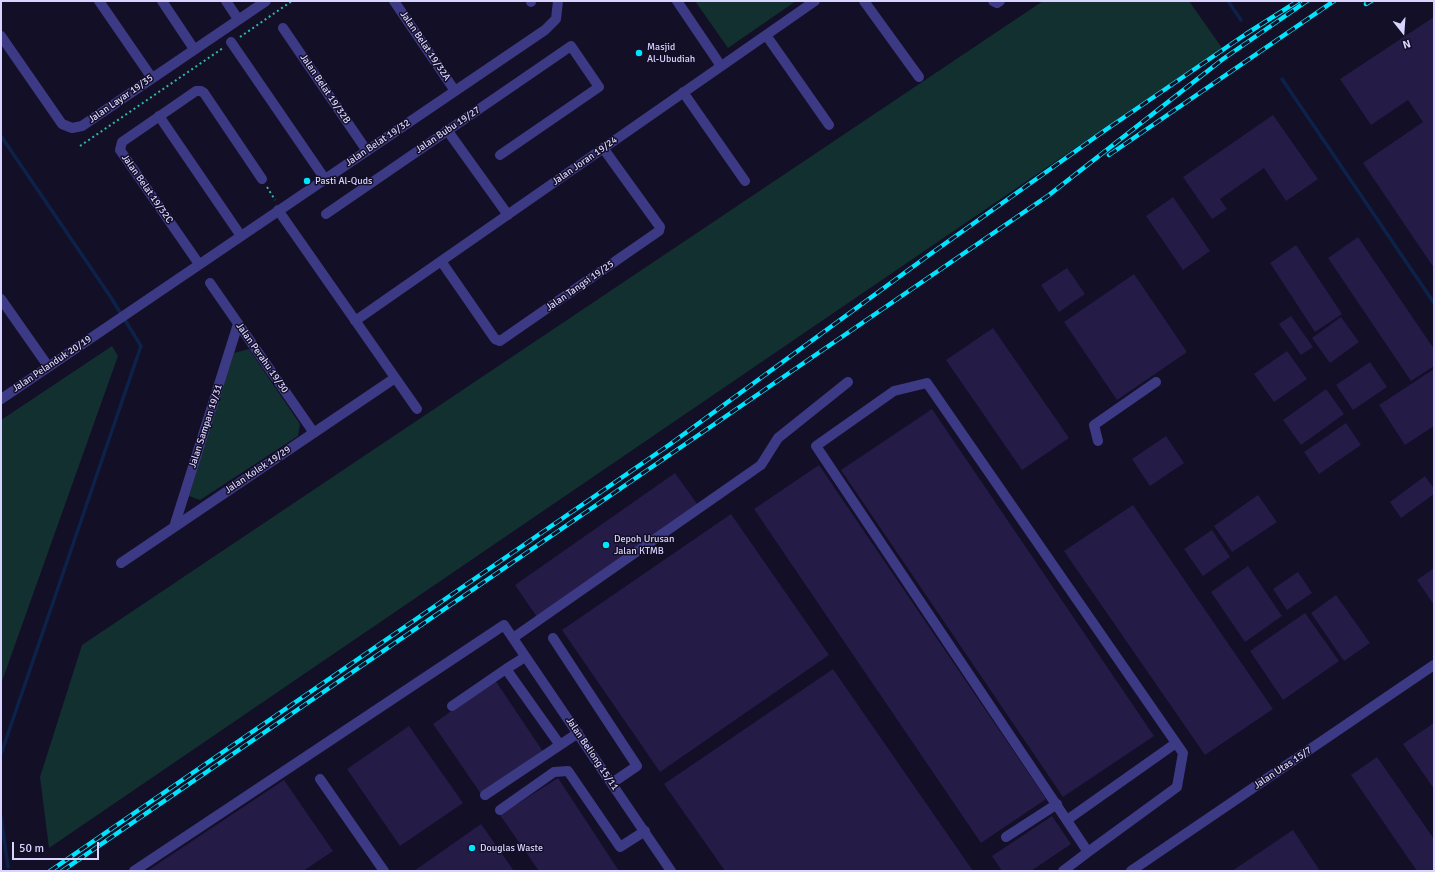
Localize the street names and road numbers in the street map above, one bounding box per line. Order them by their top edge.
street label: Jalan Belat 19/32A [397,9,453,83]
street label: Jalan Belat 19/32B [297,52,353,126]
street label: Jalan Layar 19/35 [86,72,156,126]
street label: Jalan Bubu 19/27 [413,104,483,156]
street label: Jalan Belat 19/32 [343,117,413,169]
street label: Jalan Joran 19/24 [550,134,620,188]
street label: Jalan Belat 19/32C [119,152,175,226]
street label: Jalan Tangsi 19/25 [544,258,616,314]
street label: Jalan Perahu 19/30 [233,321,291,395]
street label: Jalan Pelanduk 20/19 [10,333,94,395]
street label: Jalan Sampan 19/31 [187,383,225,469]
street label: Jalan Kolek 19/29 [223,444,293,496]
street label: Jalan Beliong 15/11 [563,715,621,793]
street label: Jalan Utas 15/7 [1252,744,1314,792]

